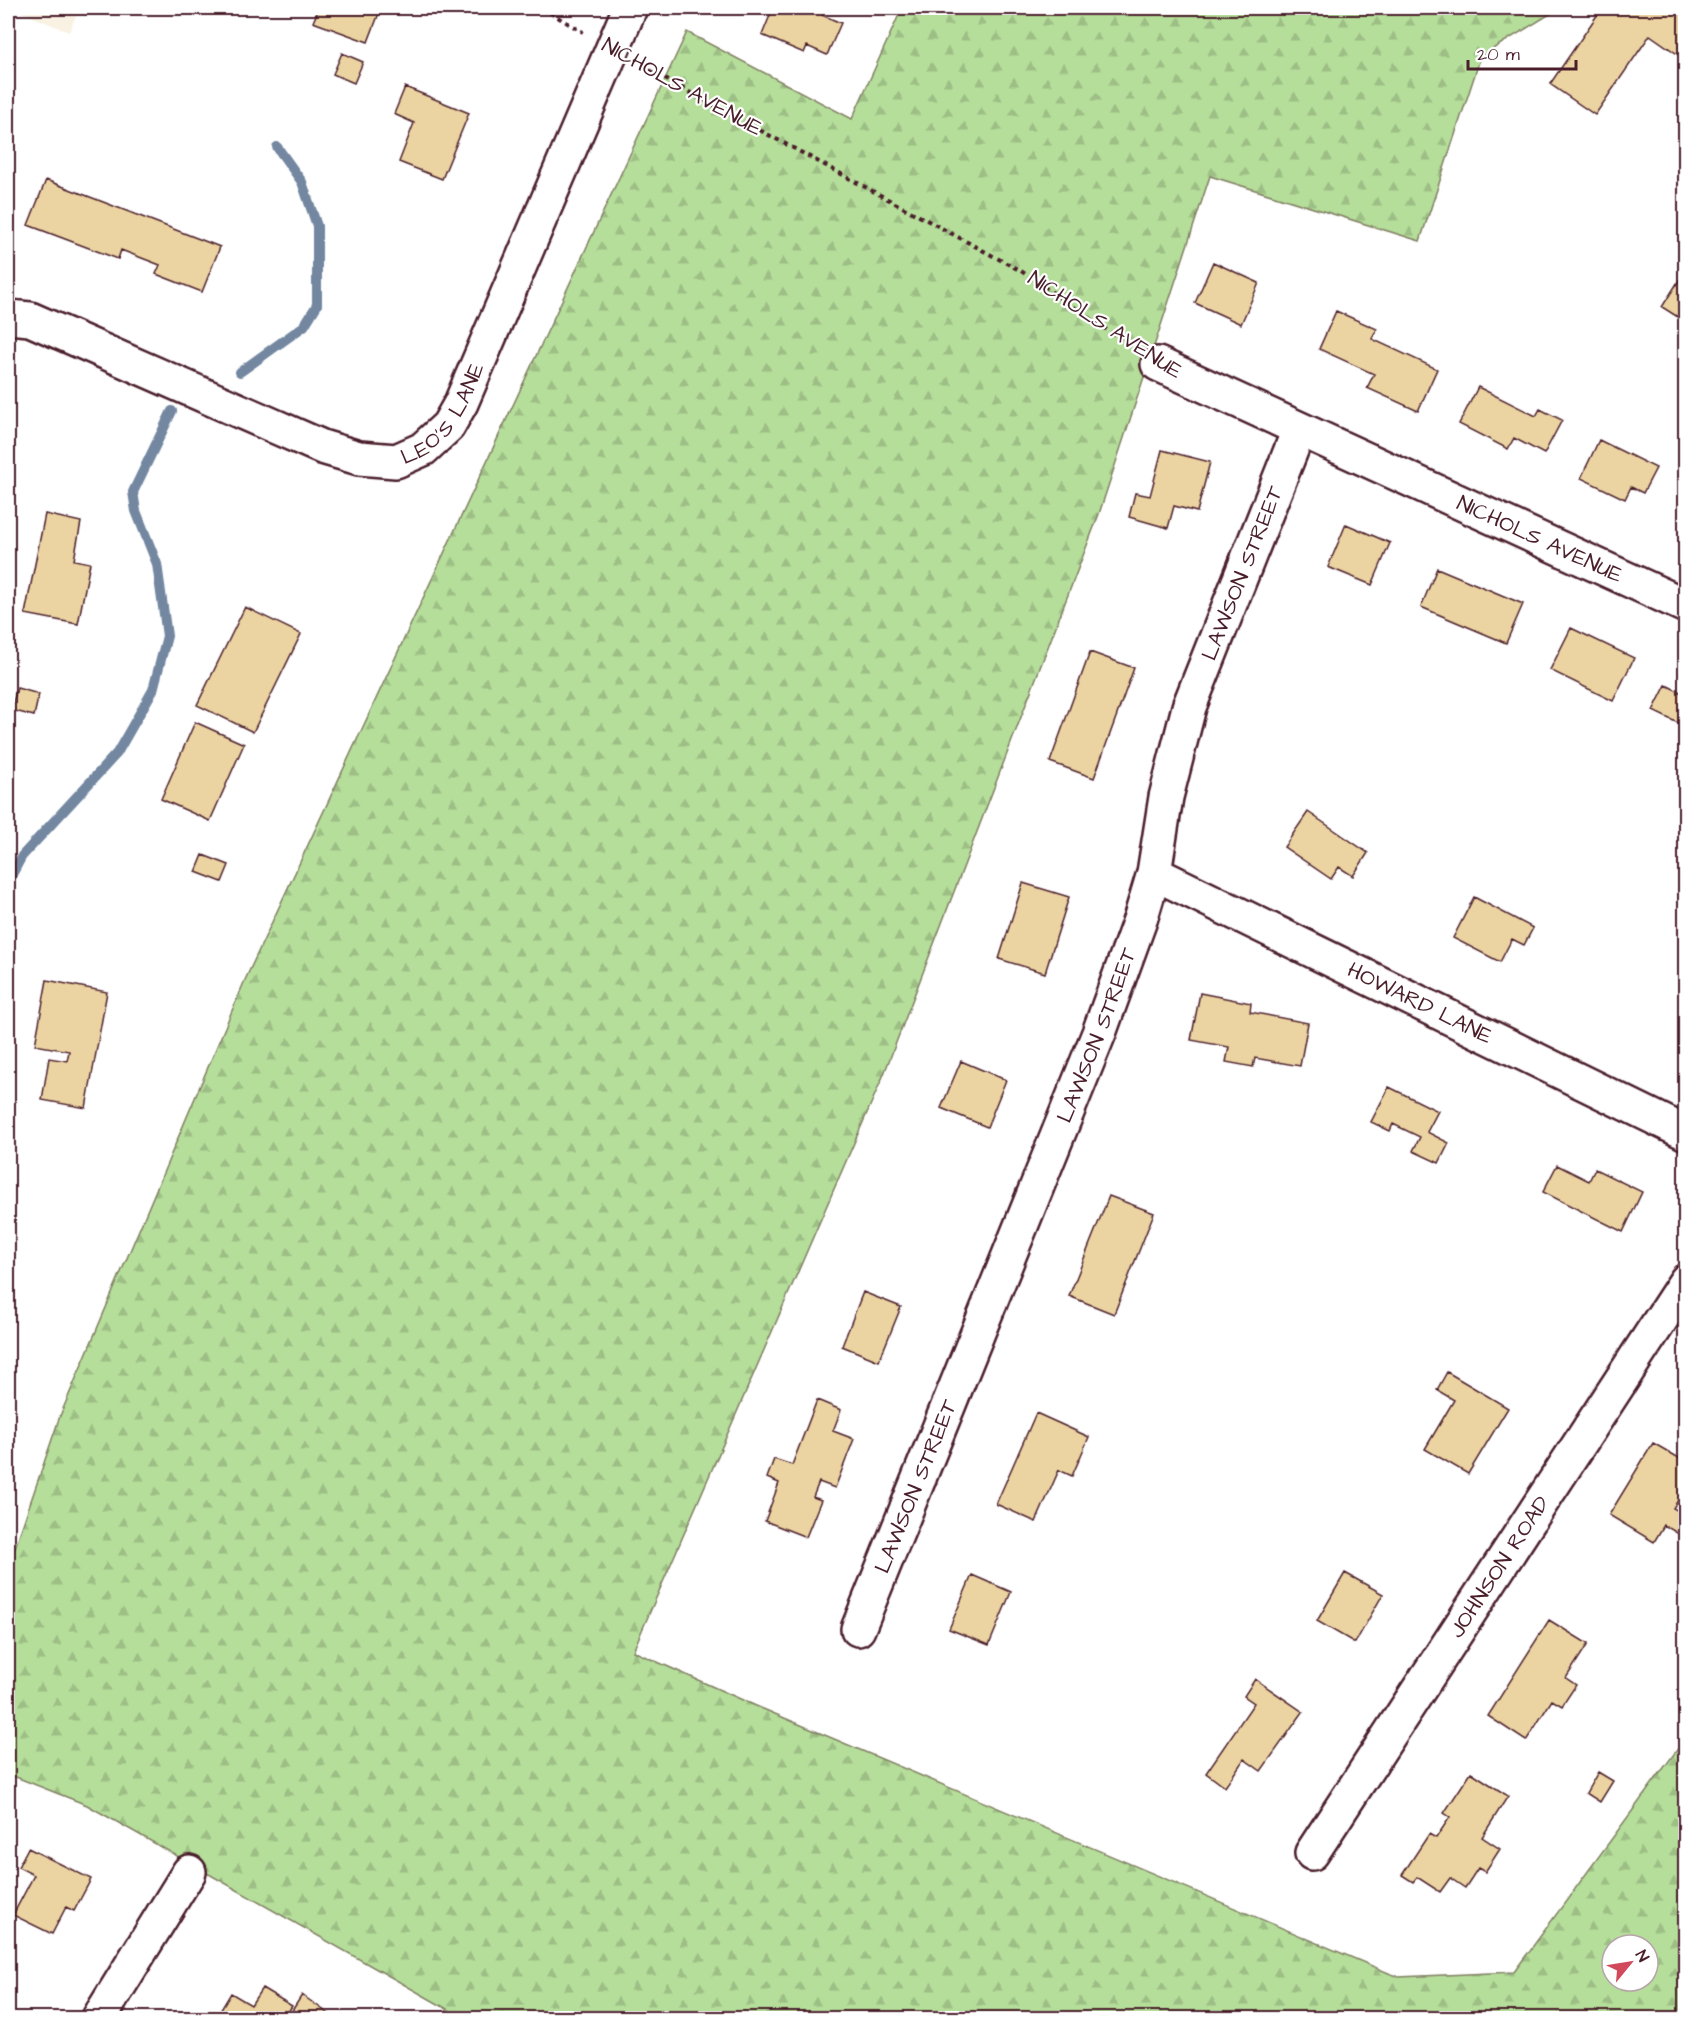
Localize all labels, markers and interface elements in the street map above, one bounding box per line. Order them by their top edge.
street label: NICHOLS AVENUE [596,30,768,144]
scale bar [1468,33,1576,71]
text: 20 m [1477,42,1520,67]
street label: NICHOLS AVENUE [1021,263,1189,387]
street label: LEO'S LANE [396,358,492,473]
street label: LAWSON STREET [1194,481,1291,665]
street label: NICHOLS AVENUE [1452,488,1628,590]
street label: LAWSON STREET [1049,943,1144,1127]
street label: HOWARD LANE [1342,954,1498,1052]
street label: LAWSON STREET [867,1394,965,1578]
street label: JOHNSON ROAD [1441,1490,1557,1644]
north arrow [1600,1933,1660,1993]
text: N [1630,1946,1654,1966]

